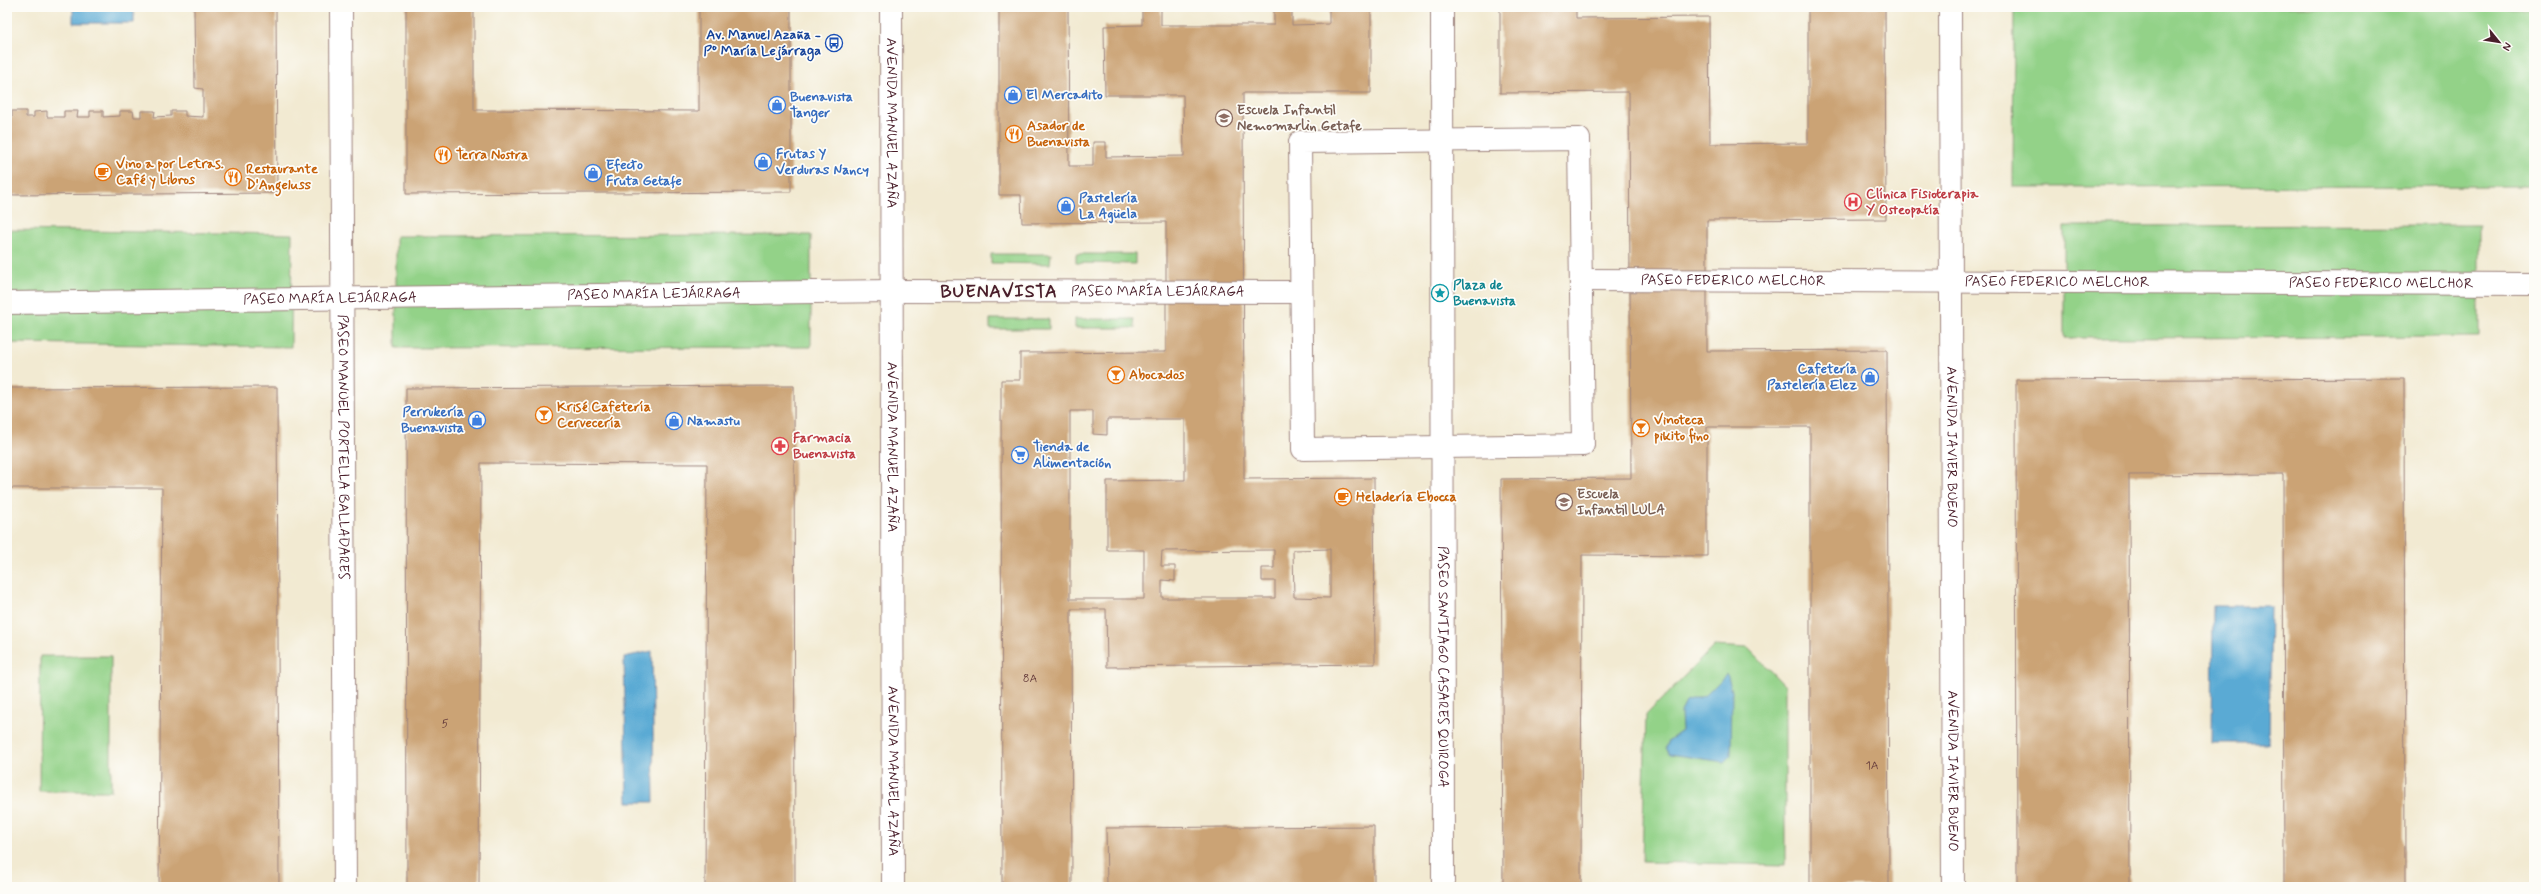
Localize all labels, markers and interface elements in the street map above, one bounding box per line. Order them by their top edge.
north arrow [2479,22,2519,62]
place label: Av. Manuel Azaña - Pº María Lejárraga [703,26,822,62]
bus stop icon: Av. Manuel Azaña - Pº María Lejárraga [824,33,844,53]
street label: AVENIDA MANUEL AZAÑA [882,38,900,208]
text: N [2499,40,2515,53]
shop icon: El Mercadito [1003,85,1023,105]
place label: El Mercadito [1026,86,1103,104]
place label: Buenavista Tanger [790,88,853,124]
shop icon: Buenavista Tanger [767,95,787,115]
place label: Escuela Infantil Nemomarlin Getafe [1237,101,1362,135]
school or university icon: Escuela Infantil Nemomarlin Getafe [1214,108,1234,128]
place label: Asador de Buenavista [1027,117,1090,151]
restaurant icon: Asador de Buenavista [1004,124,1024,144]
restaurant icon: Terra Nostra [433,145,453,165]
place label: Frutas Y Verduras Nancy [776,145,869,179]
place label: Terra Nostra [456,146,528,164]
shop icon: Frutas Y Verduras Nancy [753,152,773,172]
place label: Vino a por Letras. Café y Libros [116,155,224,189]
place label: Efecto Fruta Getafe [606,156,682,190]
place label: Restaurante D'Angeluss [246,160,318,197]
cafe icon: Vino a por Letras. Café y Libros [93,162,113,182]
shop icon: Efecto Fruta Getafe [583,163,603,183]
restaurant icon: Restaurante D'Angeluss [223,167,243,187]
place label: Clínica Fisioterapia Y Osteopatía [1866,185,1979,219]
place label: Pastelería La Agüela [1079,189,1138,224]
hospital icon: Clínica Fisioterapia Y Osteopatía [1843,192,1863,212]
shop icon: Pastelería La Agüela [1056,196,1076,216]
street label: PASEO FEDERICO MELCHOR [1641,271,1826,290]
street label: PASEO FEDERICO MELCHOR [1965,273,2150,291]
street label: PASEO FEDERICO MELCHOR [2289,274,2474,293]
place label: Plaza de Buenavista [1453,276,1516,310]
district label: BUENAVISTA [940,280,1058,304]
street label: PASEO MARÍA LEJÁRRAGA [1071,282,1245,301]
place icon: Plaza de Buenavista [1430,283,1450,303]
street label: PASEO MARÍA LEJÁRRAGA [567,284,741,304]
street label: PASEO MARÍA LEJÁRRAGA [243,288,417,309]
street label: PASEO MANUEL PORTELLA BALLADARES [333,314,353,580]
place label: Cafetería Pastelería Elez [1767,360,1857,394]
street label: AVENIDA MANUEL AZAÑA [883,362,901,532]
bar icon: Abocados [1106,365,1126,385]
place label: Abocados [1129,366,1185,384]
street label: AVENIDA JAVIER BUENO [1942,366,1961,528]
shop icon: Cafetería Pastelería Elez [1860,367,1880,387]
place label: Krisé Cafetería Cervecería [557,398,651,432]
place label: Perrukería Buenavista [401,403,464,437]
bar icon: Krisé Cafetería Cervecería [534,405,554,425]
shop icon: Perrukería Buenavista [467,410,487,430]
shop icon: Namastu [664,411,684,431]
place label: Vinoteca pikito fino [1654,411,1709,445]
place label: Namastu [687,412,740,430]
bar icon: Vinoteca pikito fino [1631,418,1651,438]
place label: Farmacia Buenavista [793,429,856,463]
pharmacy icon: Farmacia Buenavista [770,436,790,456]
place label: Tienda de Alimentación [1033,438,1111,472]
supermarket icon: Tienda de Alimentación [1010,445,1030,465]
place label: Escuela Infantil LULA [1577,485,1665,519]
cafe icon: Heladería Ebocca [1333,487,1353,507]
place label: Heladería Ebocca [1356,488,1457,506]
school or university icon: Escuela Infantil LULA [1554,492,1574,512]
street label: PASEO SANTIAGO CASARES QUIROGA [1434,546,1452,788]
house number: 8A [1023,671,1037,687]
street label: AVENIDA MANUEL AZAÑA [884,686,902,856]
street label: AVENIDA JAVIER BUENO [1943,690,1962,852]
house number: 5 [441,716,449,732]
house number: 1A [1865,758,1879,774]

